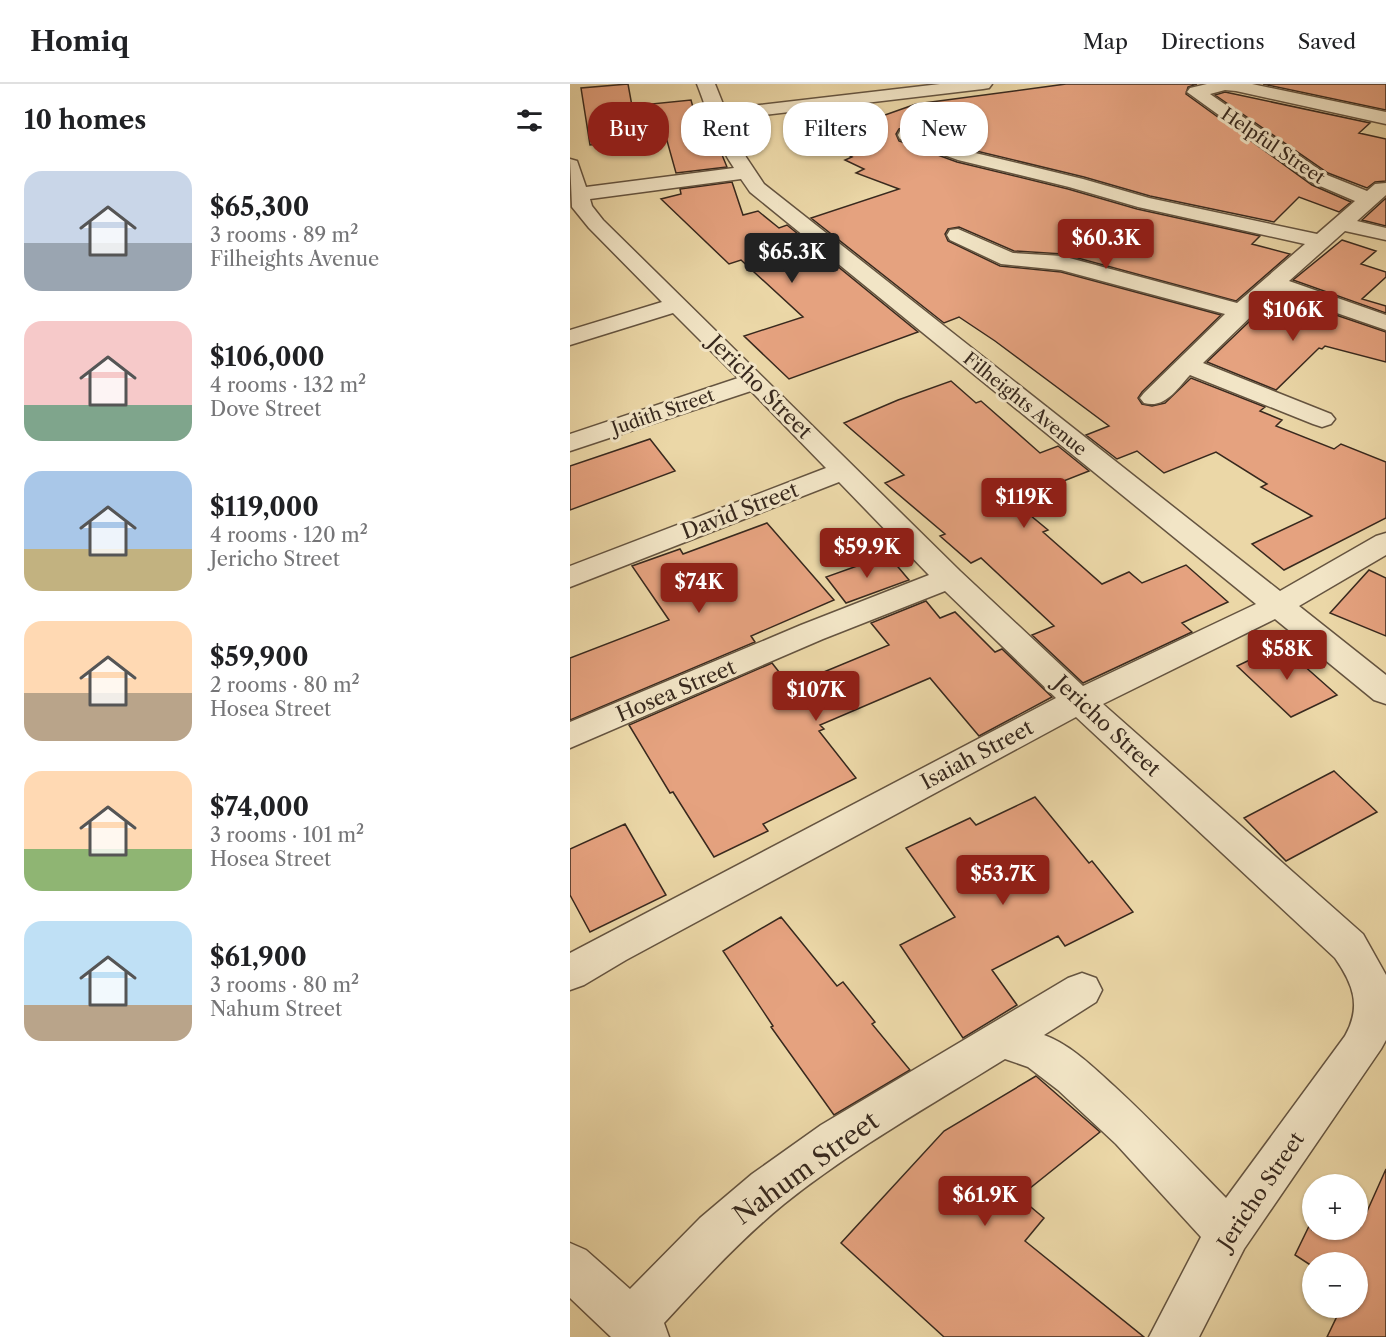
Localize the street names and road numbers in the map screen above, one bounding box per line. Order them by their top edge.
street label: Helpful Street [1217,103,1330,189]
street label: Jericho Street [701,327,818,444]
street label: Filheights Avenue [959,348,1091,460]
street label: Judith Street [606,384,718,441]
street label: David Street [678,477,802,544]
street label: Hosea Street [612,654,740,727]
street label: Jericho Street [1047,668,1166,782]
street label: Isaiah Street [916,714,1038,795]
street label: Nahum Street [727,1104,885,1231]
street label: Jericho Street [1210,1127,1309,1257]

